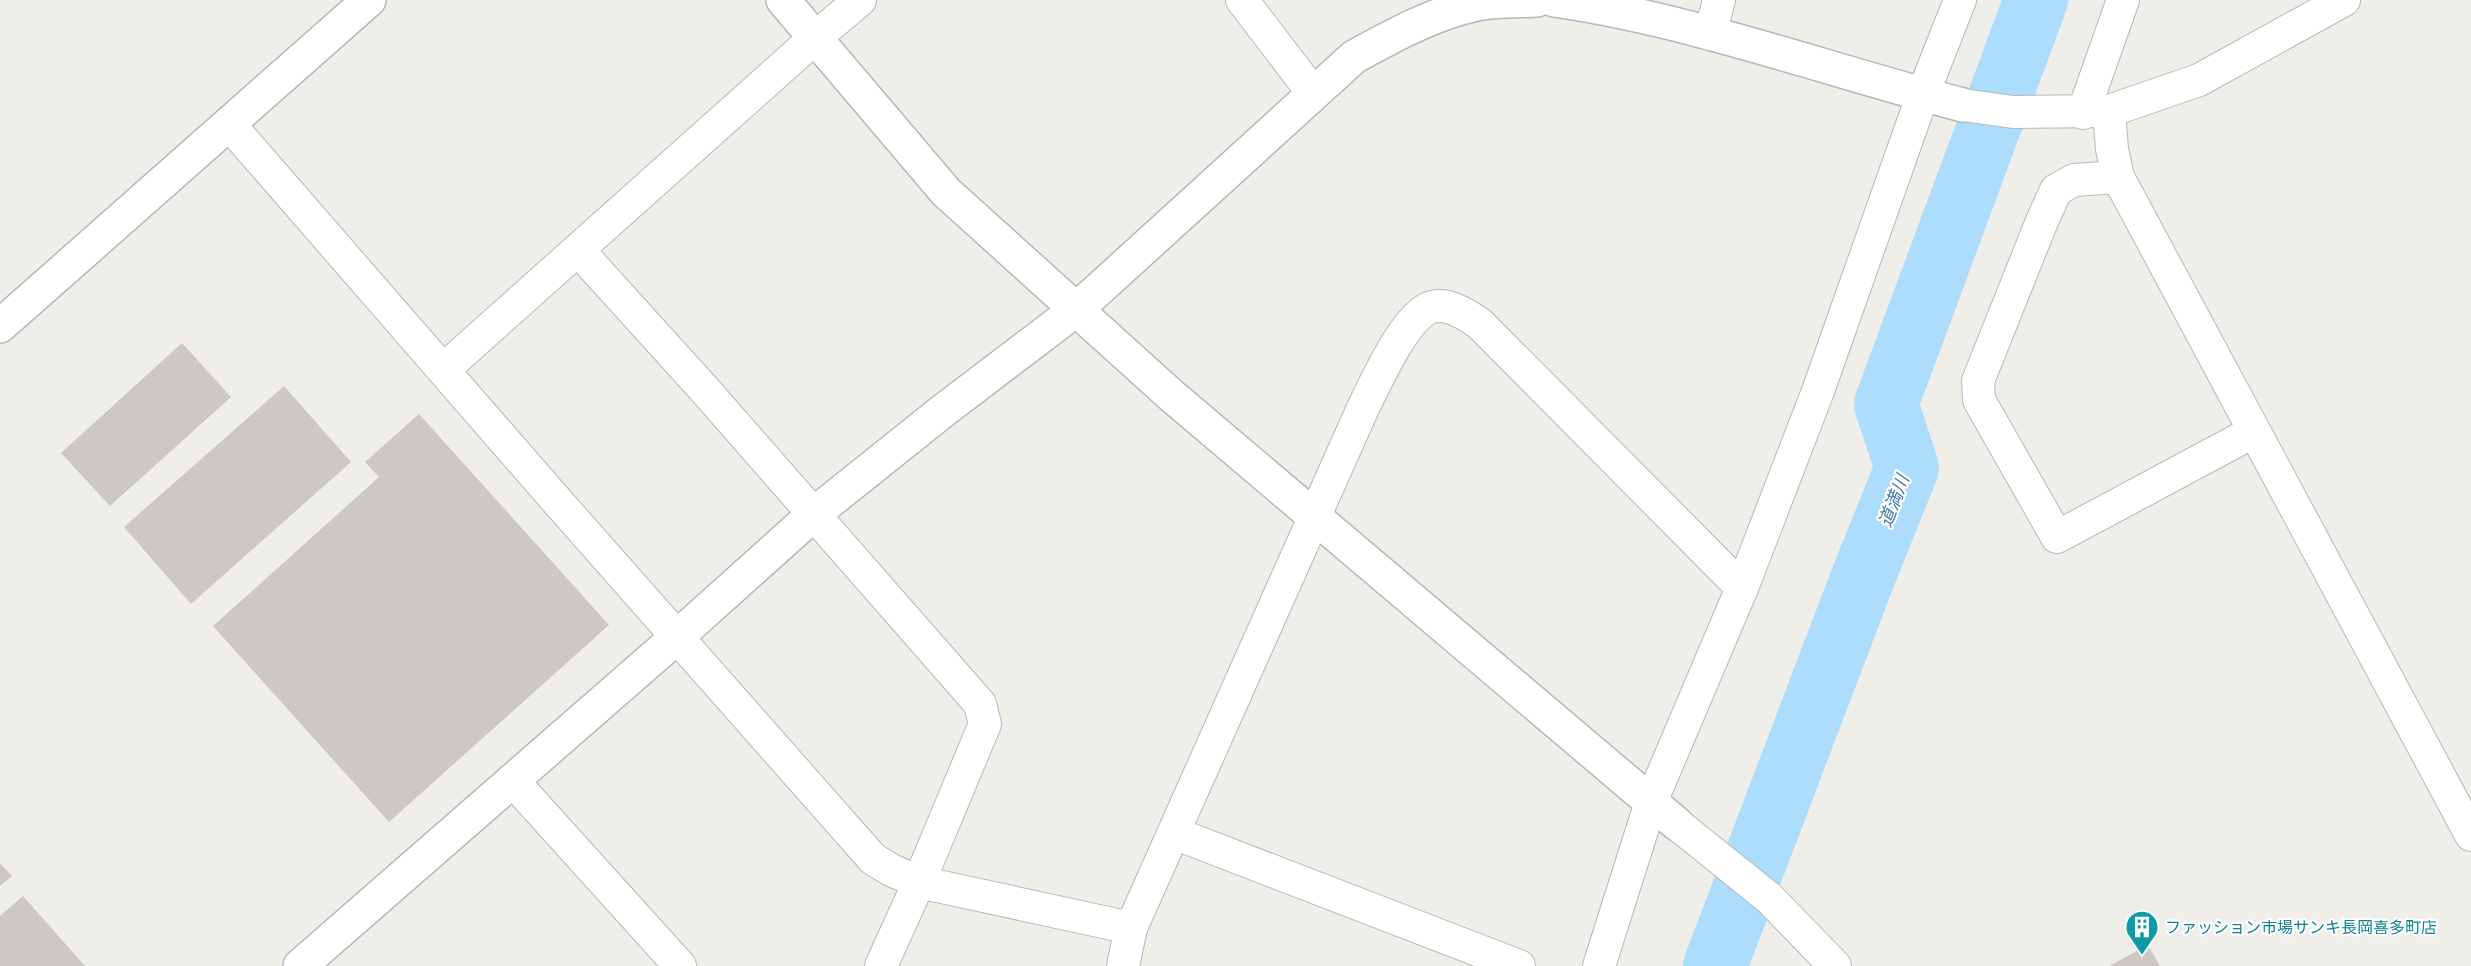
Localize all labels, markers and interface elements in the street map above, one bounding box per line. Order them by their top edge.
water label: 道満川 [1873,470,1915,530]
building icon: ファッション市場サンキ長岡喜多町店 [2124,909,2160,956]
place label: ファッション市場サンキ長岡喜多町店 [2165,917,2437,937]

